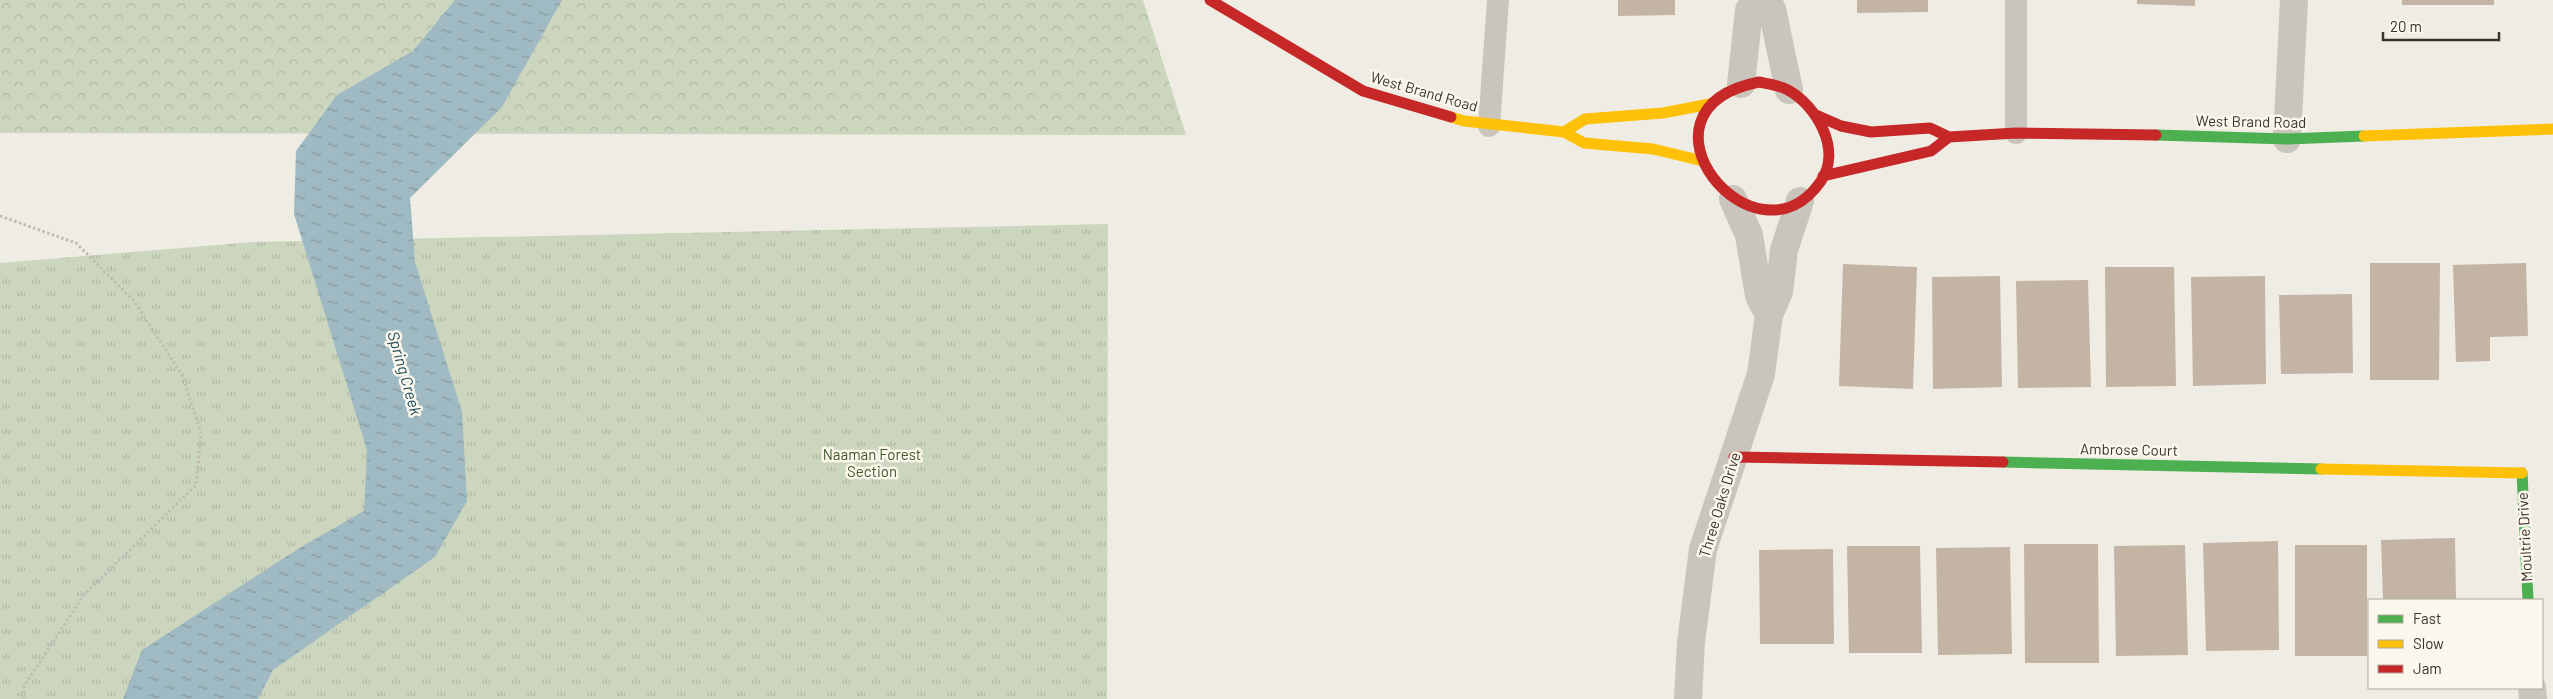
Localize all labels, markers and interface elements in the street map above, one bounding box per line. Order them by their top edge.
scale bar [2383,10,2499,42]
text: 20 m [2390,17,2422,35]
street label: West Brand Road [1369,67,1480,115]
street label: West Brand Road [2195,111,2307,131]
water label: Spring Creek [384,329,427,417]
street label: Ambrose Court [2080,439,2178,459]
park label: Naaman Forest Section [823,445,921,480]
street label: Three Oaks Drive [1695,450,1744,559]
street label: Moultrie Drive [2513,492,2535,582]
legend [2368,599,2543,689]
text: Fast [2413,609,2441,627]
text: Slow [2413,634,2444,652]
text: Jam [2413,659,2442,677]

